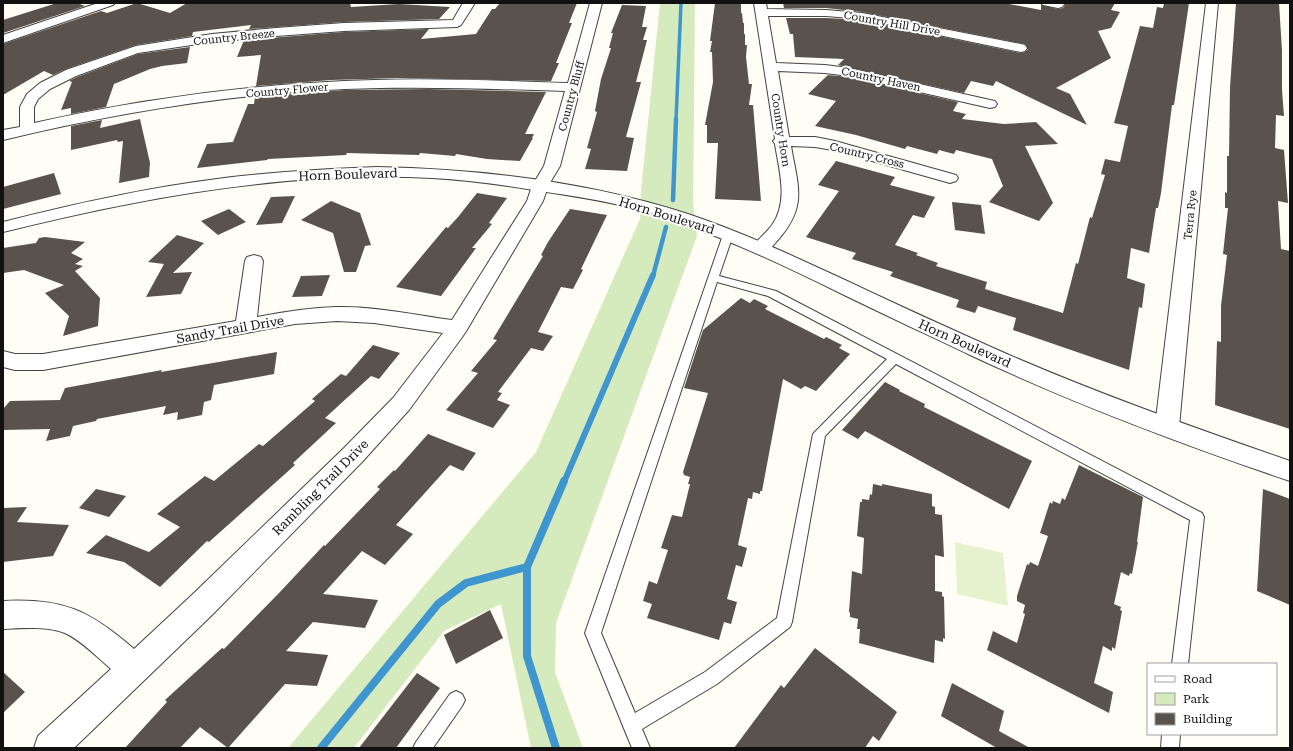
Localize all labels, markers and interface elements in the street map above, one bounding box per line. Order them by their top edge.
street label: Country Hill Drive [843,9,941,38]
street label: Country Breeze [193,27,275,48]
street label: Country Bluff [556,58,587,133]
street label: Country Haven [840,65,922,94]
street label: Country Flower [245,80,329,101]
street label: Country Horn [768,92,793,168]
street label: Country Cross [828,140,905,171]
street label: Horn Boulevard [298,165,399,184]
street label: Terra Rye [1181,189,1200,241]
street label: Horn Boulevard [617,194,717,237]
street label: Sandy Trail Drive [175,313,285,346]
street label: Horn Boulevard [916,316,1014,371]
street label: Rambling Trail Drive [269,436,371,538]
legend [1147,663,1277,735]
text: Road [1183,672,1213,686]
text: Park [1183,692,1210,706]
text: Building [1183,712,1232,726]

